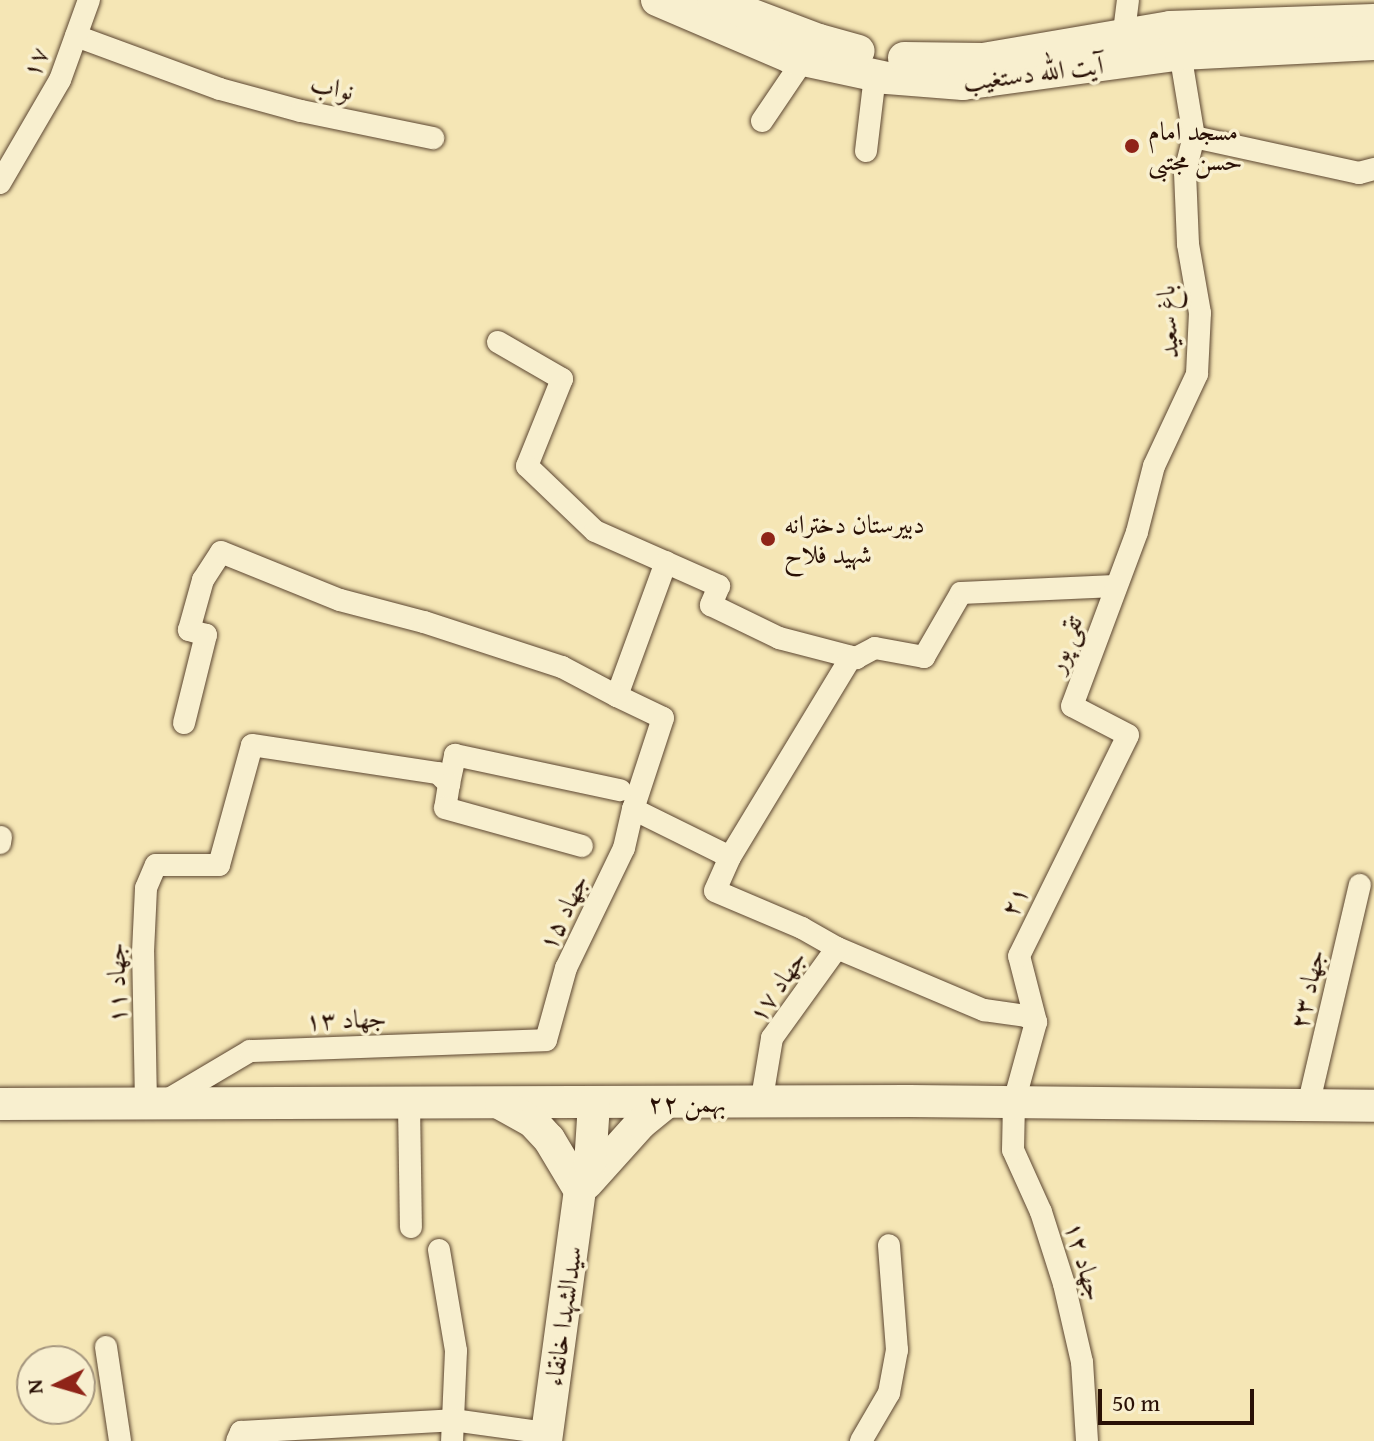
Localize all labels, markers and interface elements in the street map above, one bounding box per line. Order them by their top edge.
street label: ۱۷ [15,42,55,82]
street label: آیت الله دستغیب [961,49,1105,97]
street label: نواب [308,68,356,106]
place label: مسجد امام حسن مجتبی [1148,115,1243,176]
marker: مسجد امام حسن مجتبی [1123,137,1141,155]
street label: باغ سعید [1149,284,1185,360]
place label: دبیرستان دخترانه شهید فلاح [784,508,925,570]
marker: دبیرستان دخترانه شهید فلاح [759,530,777,548]
street label: تقی پور [1039,611,1089,677]
street label: جهاد ۱۵ [531,869,595,955]
street label: ۲۱ [993,880,1035,922]
street label: جهاد ۱۱ [100,942,132,1024]
street label: جهاد ۱۷ [741,944,813,1028]
street label: جهاد ۲۳ [1283,946,1331,1032]
street label: جهاد ۱۳ [305,1002,387,1036]
street label: ۲۲ بهمن [648,1087,726,1119]
street label: جهاد ۱۲ [1059,1218,1111,1304]
street label: سیدالشهدا خانقاء [538,1244,588,1388]
north arrow [16,1345,96,1425]
scale bar [1102,1373,1258,1423]
text: N [18,1378,51,1396]
text: 50 m [1112,1385,1160,1420]

